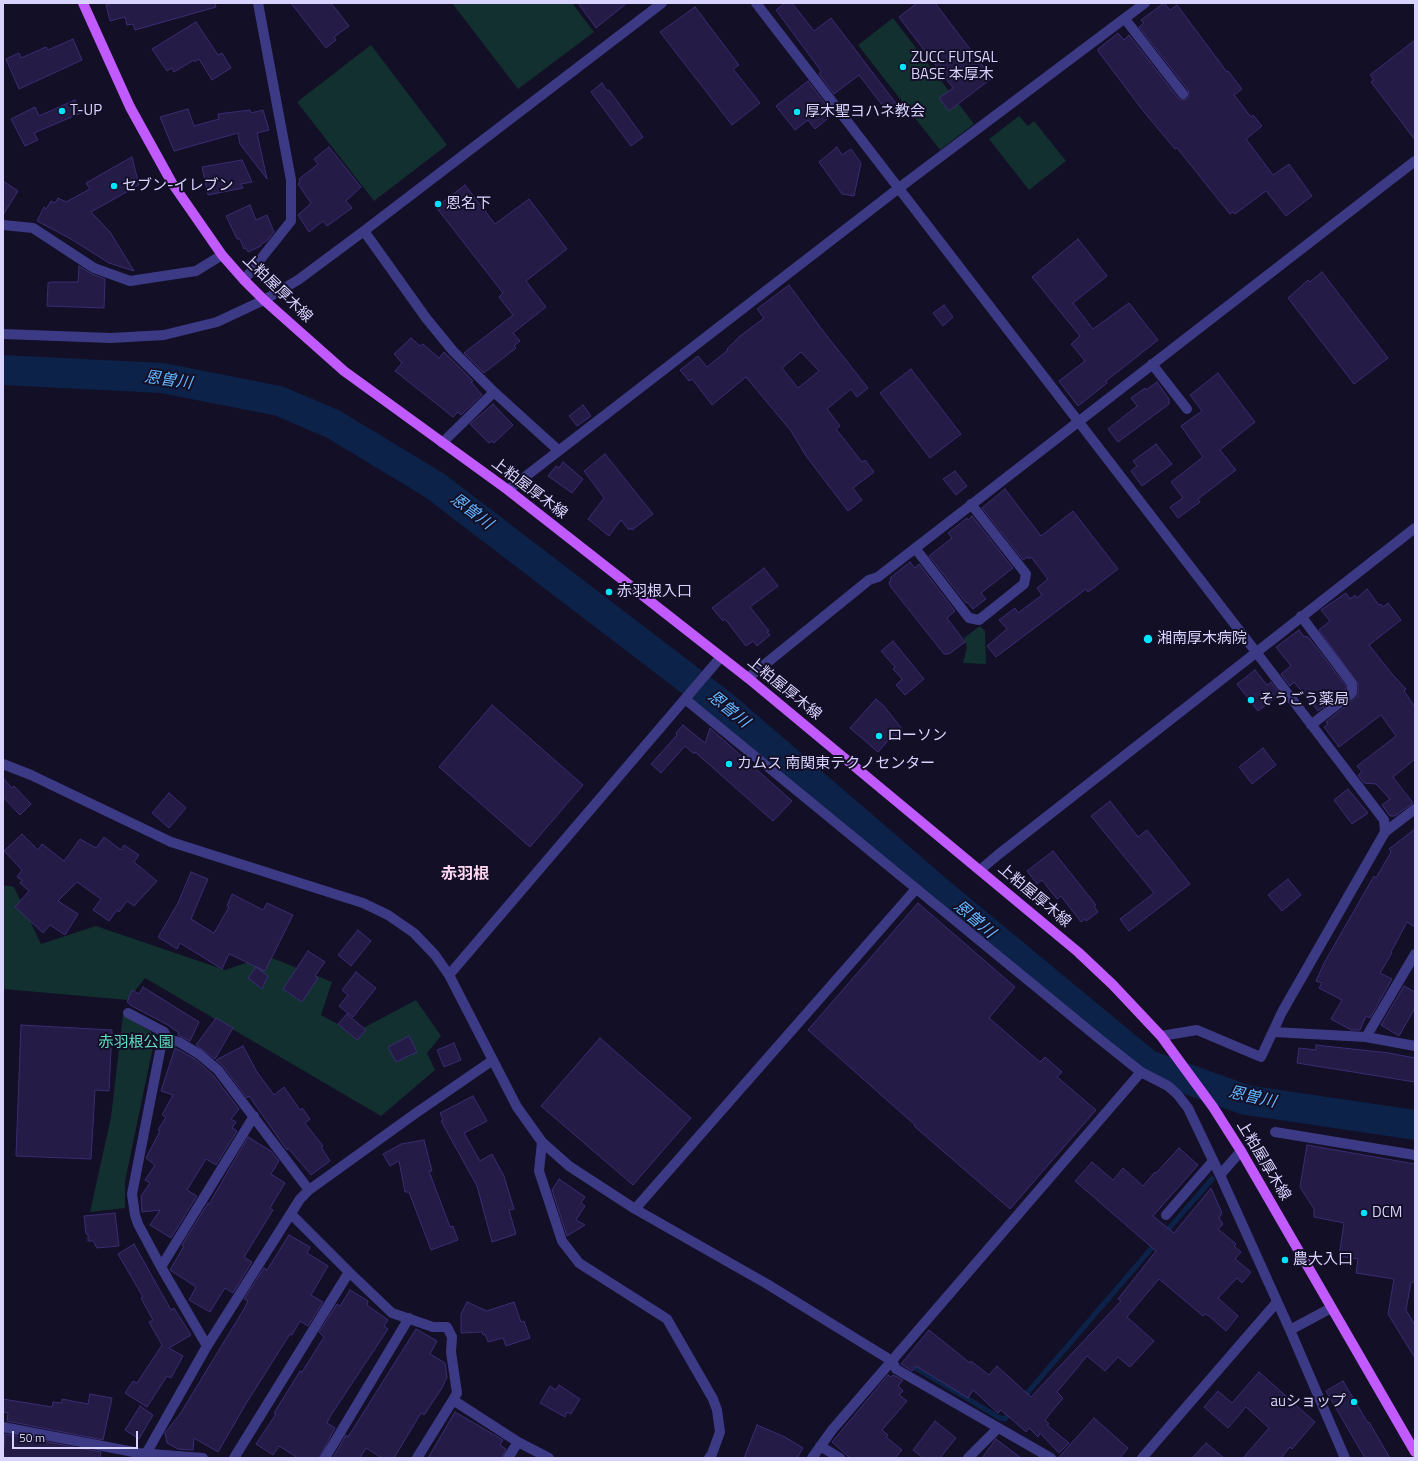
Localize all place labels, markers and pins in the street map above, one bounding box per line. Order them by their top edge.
place label: ZUCC FUTSAL BASE 本厚木 [911,49,998,84]
marker: ZUCC FUTSAL BASE 本厚木 [898,62,908,72]
place label: T-UP [70,102,102,120]
place label: 厚木聖ヨハネ教会 [805,103,925,121]
marker: T-UP [57,106,67,116]
marker: 厚木聖ヨハネ教会 [792,107,802,117]
place label: セブン-イレブン [122,177,234,195]
marker: セブン-イレブン [109,181,119,191]
place label: 恩名下 [446,195,491,213]
marker: 恩名下 [433,199,443,209]
place label: 赤羽根入口 [617,583,692,601]
marker: 赤羽根入口 [604,587,614,597]
place label: 湘南厚木病院 [1157,630,1247,648]
marker: 湘南厚木病院 [1142,633,1154,645]
place label: そうごう薬局 [1259,691,1349,709]
marker: そうごう薬局 [1246,695,1256,705]
place label: ローソン [887,727,947,745]
marker: ローソン [874,731,884,741]
place label: カムス 南関東テクノセンター [737,755,935,773]
marker: カムス 南関東テクノセンター [724,759,734,769]
place label: DCM [1372,1204,1402,1222]
marker: DCM [1359,1208,1369,1218]
place label: 農大入口 [1293,1251,1353,1269]
marker: 農大入口 [1280,1255,1290,1265]
place label: auショップ [1271,1393,1346,1411]
marker: auショップ [1349,1397,1359,1407]

